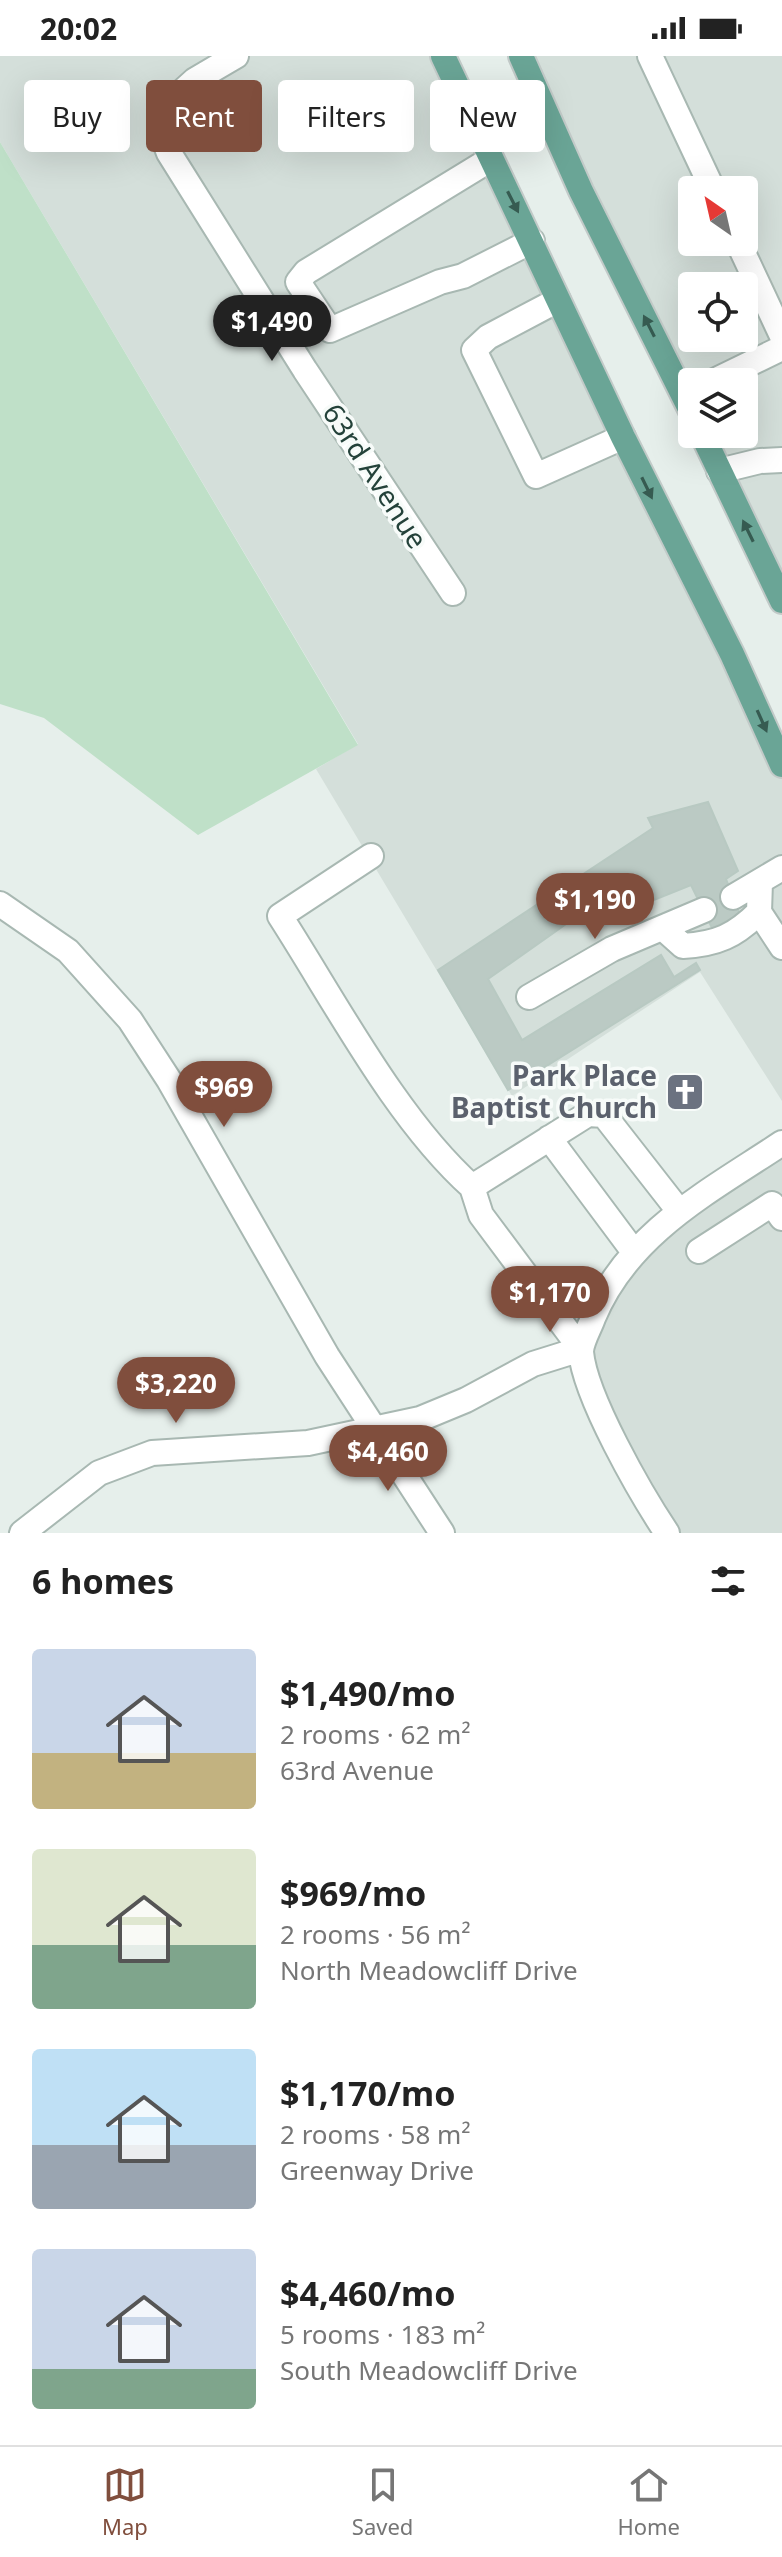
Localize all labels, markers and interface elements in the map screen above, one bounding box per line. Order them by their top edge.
text: 20:02 [40,8,117,49]
chip: Buy [24,80,130,152]
chip: Rent [146,80,262,152]
chip: Filters [278,80,414,152]
chip: New [430,80,545,152]
north arrow [678,176,758,256]
map controls [678,176,758,448]
one-way arrow [506,191,519,214]
button: locate [678,272,758,352]
pin: $1,490 [207,295,337,363]
text: $1,490 [231,303,313,339]
one-way arrow [642,314,656,337]
button: layers [678,368,758,448]
street label: 63rd Avenue [315,396,437,555]
one-way arrow [640,476,654,500]
one-way arrow [741,520,755,543]
one-way arrow [755,709,769,733]
pin: $1,190 [530,873,660,941]
text: $1,190 [554,881,636,917]
place label: Park Place Baptist Church [451,1056,657,1126]
pin: $969 [177,1061,271,1129]
text: $969 [194,1069,254,1105]
church icon: Park Place Baptist Church [664,1071,706,1113]
pin: $1,170 [485,1266,615,1334]
text: $1,170 [509,1274,591,1310]
pin: $3,220 [111,1357,241,1425]
text: $3,220 [135,1365,217,1401]
pin: $4,460 [323,1425,453,1493]
text: $4,460 [347,1433,429,1469]
text: 6 homes [32,1558,174,1604]
icon: filters [706,1559,750,1603]
text: $1,490/mo [280,1670,455,1716]
icon: home [96,1681,192,1777]
text: 2 rooms · 62 m² [280,1716,470,1752]
text: 63rd Avenue [280,1752,434,1788]
text: $969/mo [280,1870,426,1916]
icon: home [96,1881,192,1977]
text: 2 rooms · 56 m² [280,1916,470,1952]
text: North Meadowcliff Drive [280,1952,578,1988]
text: $1,170/mo [280,2070,455,2116]
icon: home [96,2081,192,2177]
text: 2 rooms · 58 m² [280,2116,470,2152]
text: Greenway Drive [280,2152,474,2188]
text: $4,460/mo [280,2270,455,2316]
icon: home [96,2281,192,2377]
text: 5 rooms · 183 m² [280,2316,485,2352]
text: South Meadowcliff Drive [280,2352,578,2388]
tab: Map [102,2463,148,2541]
tab: Saved [352,2463,413,2541]
tab: Home [617,2463,680,2541]

